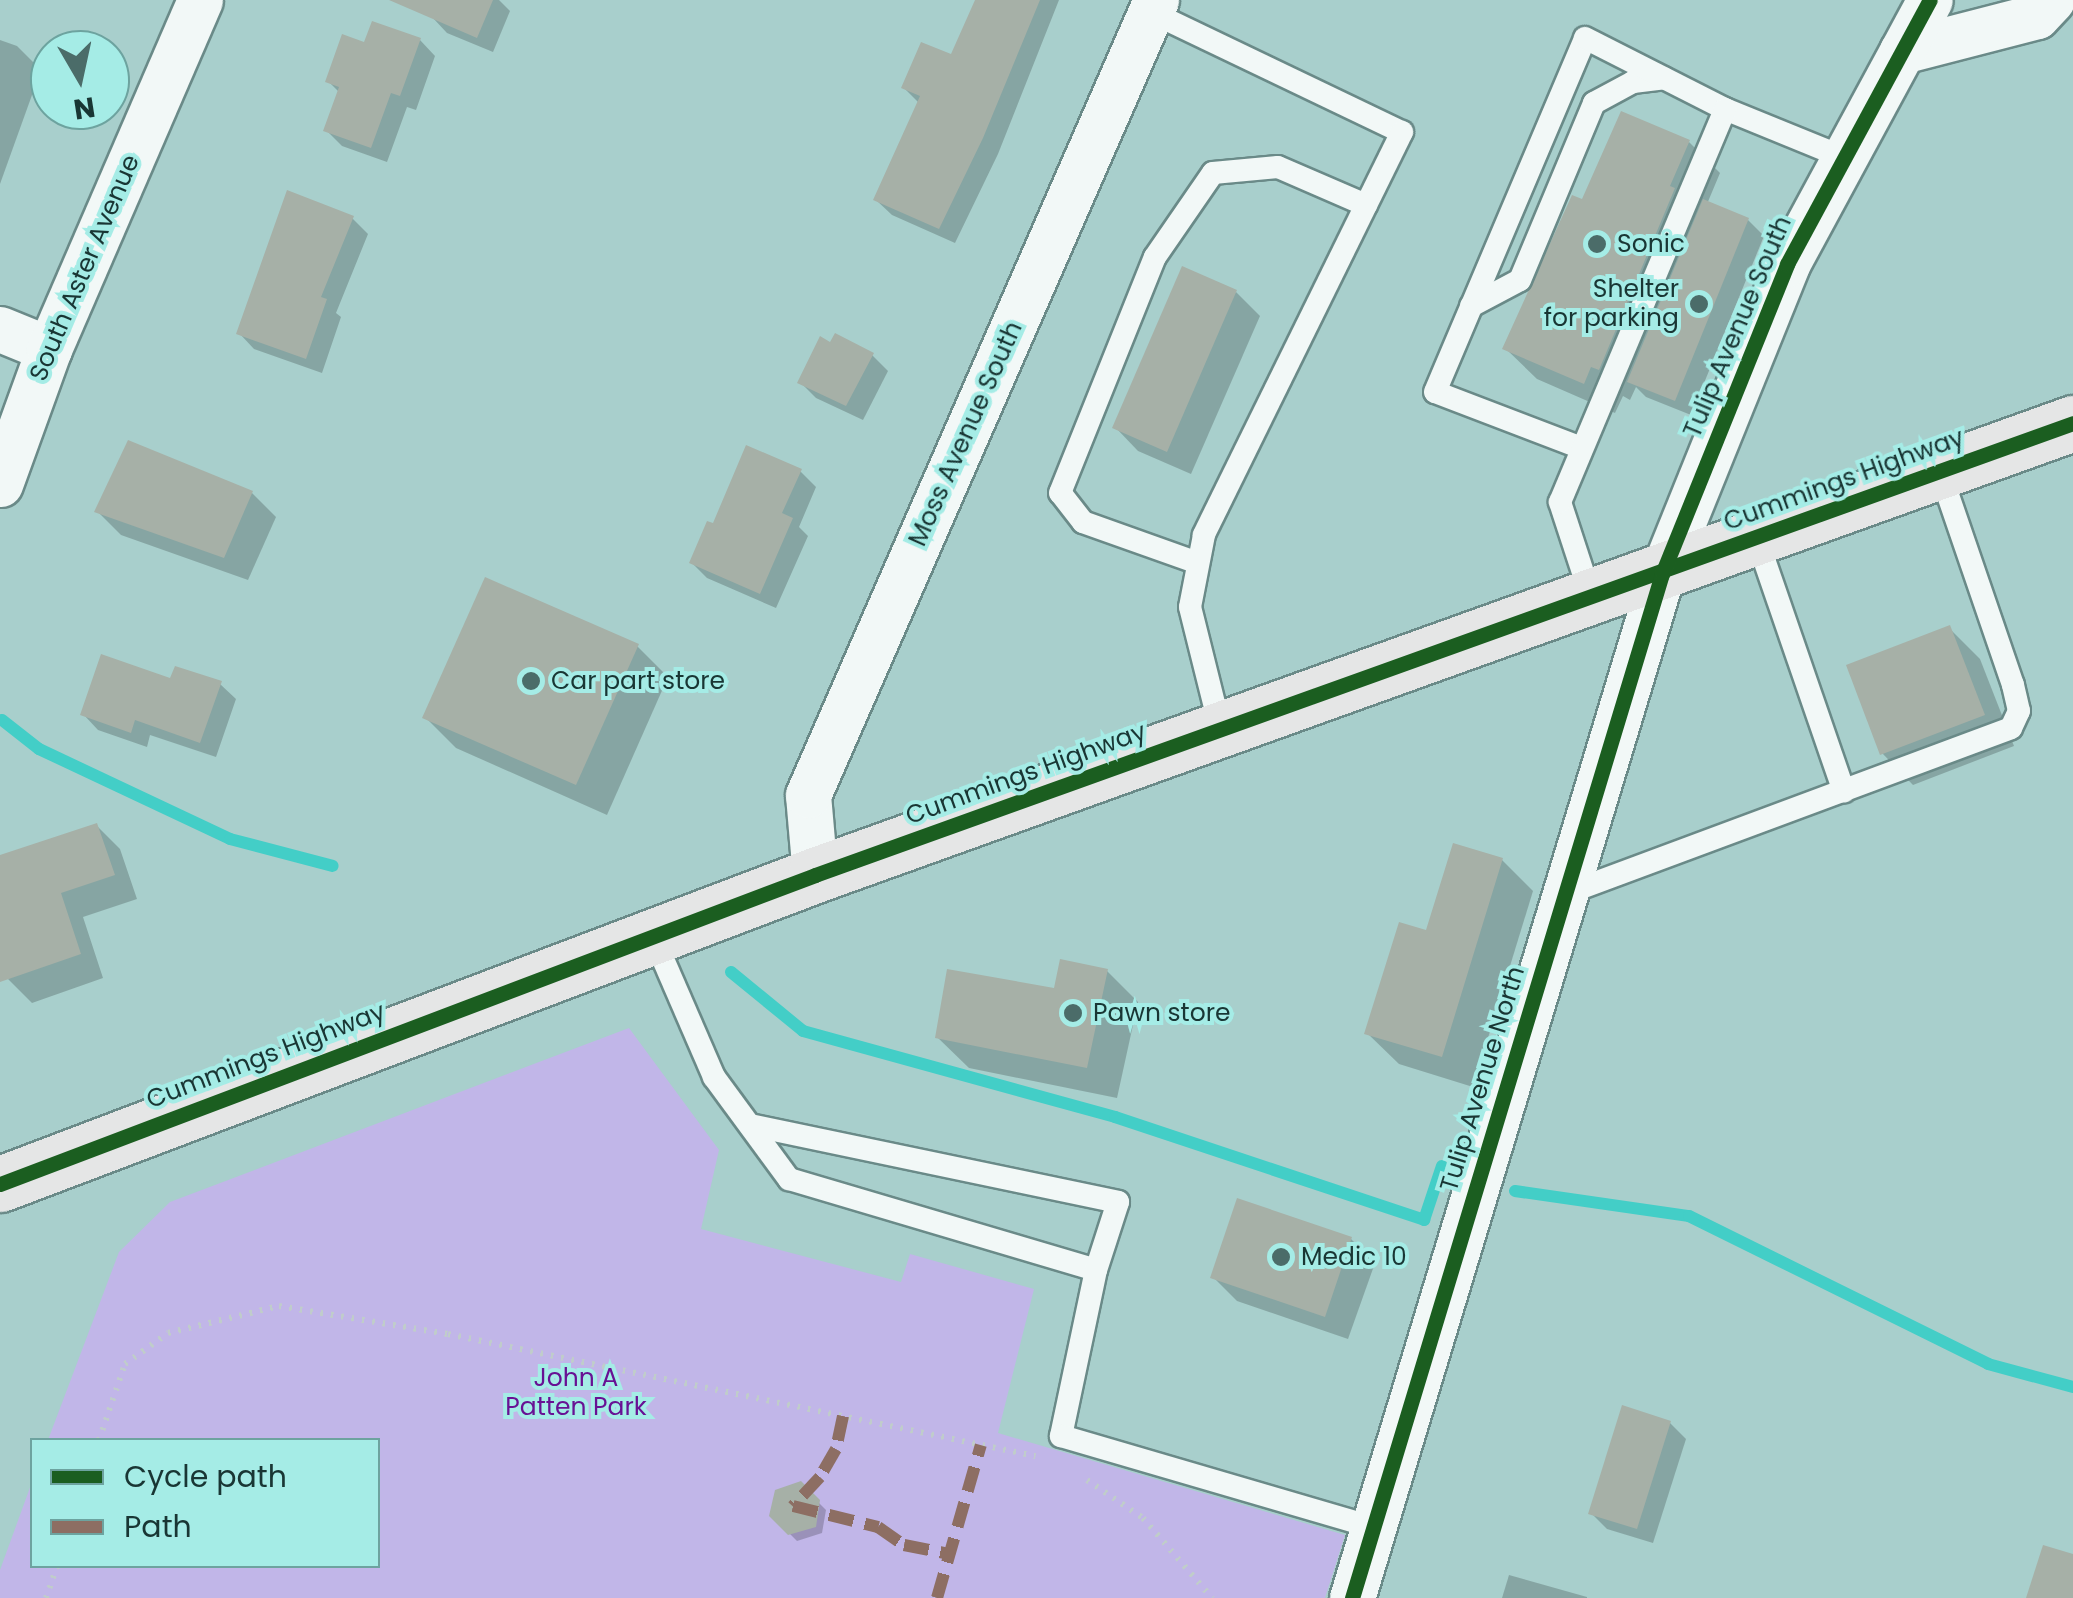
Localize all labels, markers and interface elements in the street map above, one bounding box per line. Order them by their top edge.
north arrow [30,30,130,130]
text: N [71,87,98,129]
street label: South Aster Avenue [24,150,146,386]
street label: Tulip Avenue South [1678,212,1798,442]
place label: Sonic [1617,229,1685,259]
marker: Sonic [1586,233,1608,255]
place label: Shelter for parking [1544,275,1679,334]
marker: Shelter for parking [1688,293,1710,315]
street label: Moss Avenue South [903,317,1029,551]
street label: Cummings Highway [1720,423,1968,537]
place label: Car part store [551,666,725,696]
marker: Car part store [520,670,542,692]
street label: Cummings Highway [902,717,1150,831]
street label: Tulip Avenue North [1434,963,1532,1195]
street label: Cummings Highway [142,997,390,1115]
place label: Pawn store [1093,998,1231,1028]
marker: Pawn store [1062,1002,1084,1024]
place label: Medic 10 [1301,1242,1407,1272]
marker: Medic 10 [1270,1246,1292,1268]
park label: John A Patten Park [505,1364,647,1423]
legend [30,1438,380,1568]
text: Cycle path [124,1455,287,1498]
text: Path [124,1505,192,1548]

